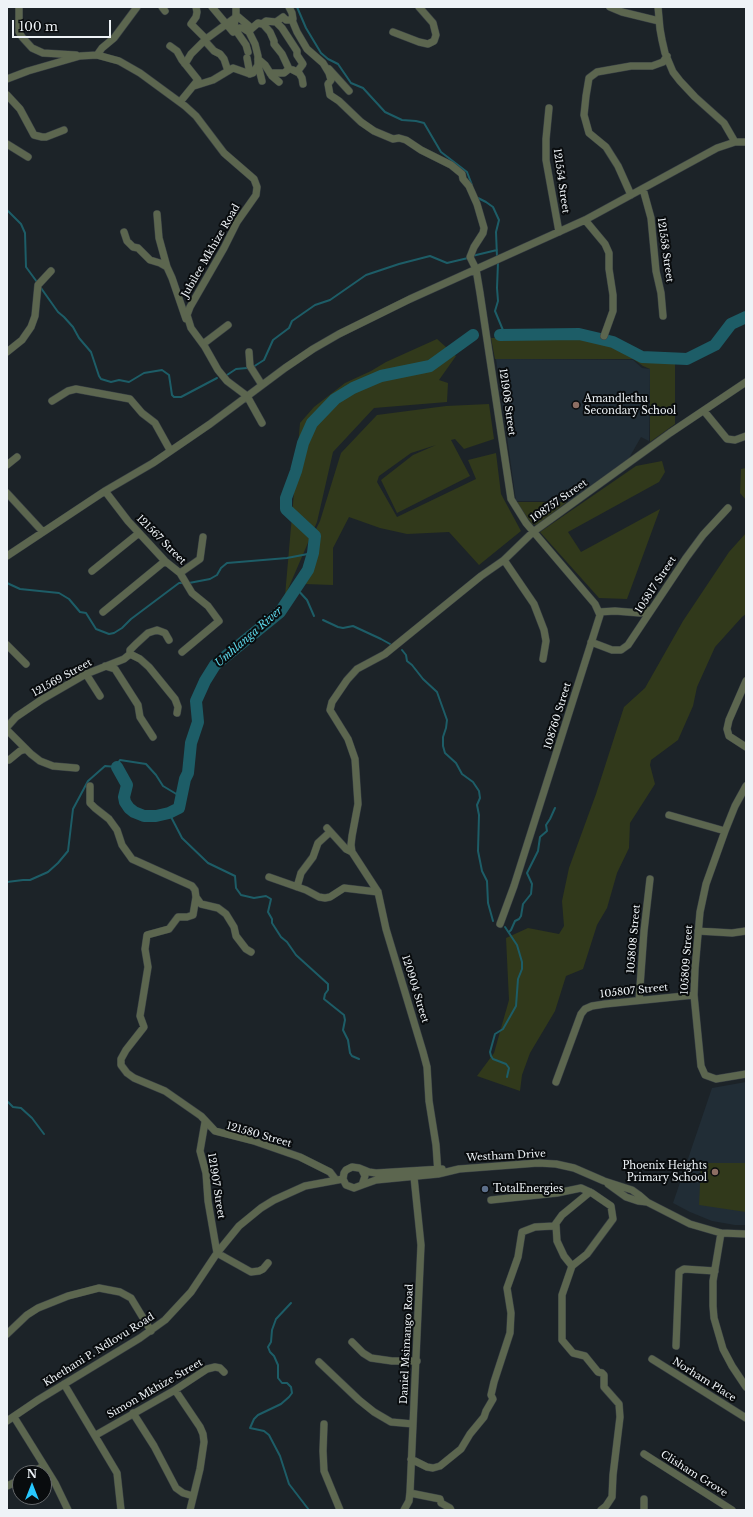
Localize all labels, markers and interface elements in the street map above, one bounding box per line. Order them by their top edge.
scale bar [14,12,113,38]
text: 100 m [19,19,58,34]
street label: 121554 Street [551,148,571,214]
street label: Jubilee Mkhize Road [179,202,243,300]
street label: 121558 Street [655,217,675,283]
street label: 121908 Street [496,368,518,436]
place label: Amandlethu Secondary School [584,393,676,416]
marker: Amandlethu Secondary School [571,400,581,410]
street label: 108757 Street [528,477,590,525]
street label: 121567 Street [134,513,188,567]
street label: 105817 Street [633,554,679,616]
water label: Umhlanga River [213,604,285,670]
street label: 121569 Street [30,657,94,699]
street label: 108760 Street [542,681,574,751]
street label: 105808 Street [625,904,643,974]
street label: 105809 Street [679,925,695,995]
street label: 120904 Street [399,954,431,1024]
street label: 105807 Street [599,981,669,1001]
street label: 121580 Street [225,1120,293,1150]
street label: Westham Drive [466,1148,546,1164]
street label: 121907 Street [205,1152,227,1220]
place label: Phoenix Heights Primary School [622,1160,707,1184]
marker: Phoenix Heights Primary School [710,1167,720,1177]
place label: TotalEnergies [493,1183,563,1195]
marker: TotalEnergies [480,1184,490,1194]
street label: Daniel Msimango Road [398,1284,416,1404]
street label: Khethani P. Ndlovu Road [41,1311,157,1389]
street label: Norham Place [670,1356,738,1404]
street label: Simon Mkhize Street [105,1357,205,1421]
street label: Clisham Grove [658,1449,730,1499]
north arrow [12,1465,52,1505]
text: N [27,1467,37,1481]

